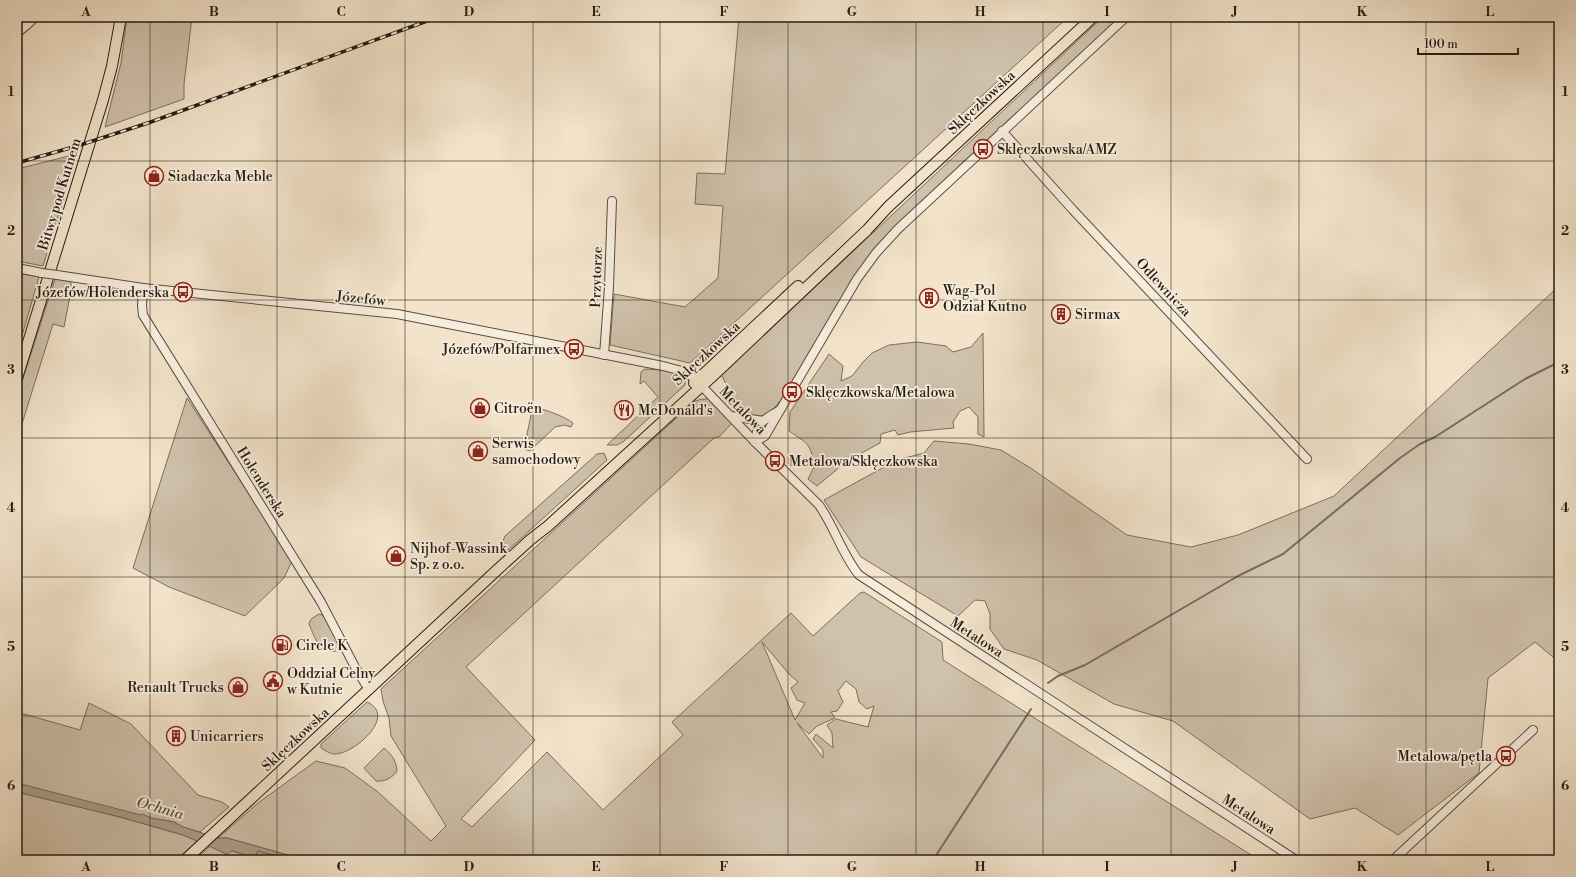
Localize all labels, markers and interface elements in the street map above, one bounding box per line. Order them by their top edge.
text: A [80,4,91,20]
text: B [209,4,219,20]
text: C [336,4,346,20]
text: D [464,4,474,20]
text: E [591,4,601,20]
text: F [719,4,729,20]
text: G [847,4,858,20]
text: H [975,4,986,20]
text: I [1104,4,1110,20]
text: J [1230,4,1238,20]
text: K [1357,4,1368,20]
text: L [1486,4,1495,20]
scale bar [1418,30,1518,56]
text: 100 m [1424,37,1458,52]
street label: Sklęczkowska [944,66,1020,139]
text: 1 [8,84,15,100]
text: 1 [1562,84,1569,100]
street label: Bitwy pod Kutnem [34,136,86,254]
bus stop icon: Sklęczkowska/AMZ [972,138,994,160]
place label: Sklęczkowska/AMZ [997,141,1117,159]
shop icon: Siadaczka Meble [143,165,165,187]
place label: Siadaczka Meble [168,168,273,186]
text: 2 [7,223,15,239]
text: 2 [1561,223,1569,239]
street label: Przytorze [587,246,607,308]
street label: Odlewnicza [1132,255,1196,321]
bus stop icon: Józefów/Holenderska [172,281,194,303]
place label: Wag-Pol Odział Kutno [942,282,1027,316]
place label: Józefów/Holenderska [35,284,170,302]
street label: Józefów [334,287,387,311]
building icon: Wag-Pol Odział Kutno [918,287,940,309]
building icon: Sirmax [1050,303,1072,325]
place label: Sirmax [1075,306,1121,324]
street label: Sklęczkowska [669,317,745,390]
bus stop icon: Józefów/Polfarmex [563,338,585,360]
place label: Józefów/Polfarmex [441,341,561,359]
text: 3 [7,362,15,378]
text: 3 [1561,362,1569,378]
bus stop icon: Sklęczkowska/Metalowa [781,381,803,403]
street label: Metalowa [715,383,770,439]
place label: Sklęczkowska/Metalowa [806,384,956,402]
shop icon: Citroën [469,397,491,419]
restaurant icon: McDonald's [613,399,635,421]
place label: Citroën [494,400,543,418]
place label: McDonald's [638,402,713,420]
place label: Serwis samochodowy [492,435,581,469]
shop icon: Serwis samochodowy [467,440,489,462]
street label: Holenderska [232,444,291,522]
bus stop icon: Metalowa/Sklęczkowska [764,450,786,472]
place label: Metalowa/Sklęczkowska [789,453,939,471]
text: 4 [7,500,16,516]
text: 4 [1561,500,1570,516]
place label: Nijhof-Wassink Sp. z o.o. [410,540,507,574]
shop icon: Nijhof-Wassink Sp. z o.o. [385,545,407,567]
street label: Metalowa [946,614,1007,662]
fuel station icon: Circle K [271,634,293,656]
place label: Circle K [296,637,348,655]
text: 5 [7,639,15,655]
text: 5 [1561,639,1569,655]
place label: Oddział Celny w Kutnie [286,665,375,699]
public building icon: Oddział Celny w Kutnie [262,670,284,692]
shop icon: Renault Trucks [227,676,249,698]
place label: Renault Trucks [127,679,224,697]
street label: Sklęczkowska [258,703,334,776]
building icon: Unicarriers [165,725,187,747]
place label: Unicarriers [190,728,264,746]
bus stop icon: Metalowa/pętla [1495,745,1517,767]
place label: Metalowa/pętla [1398,748,1493,766]
text: 6 [7,778,15,794]
text: 6 [1561,778,1569,794]
street label: Metalowa [1218,791,1279,839]
water label: Ochnia [134,793,186,824]
text: A [80,859,91,875]
text: B [209,859,219,875]
text: C [336,859,346,875]
text: D [464,859,474,875]
text: E [591,859,601,875]
text: F [719,859,729,875]
text: G [847,859,858,875]
text: H [975,859,986,875]
text: I [1104,859,1110,875]
text: J [1230,859,1238,875]
text: K [1357,859,1368,875]
text: L [1486,859,1495,875]

